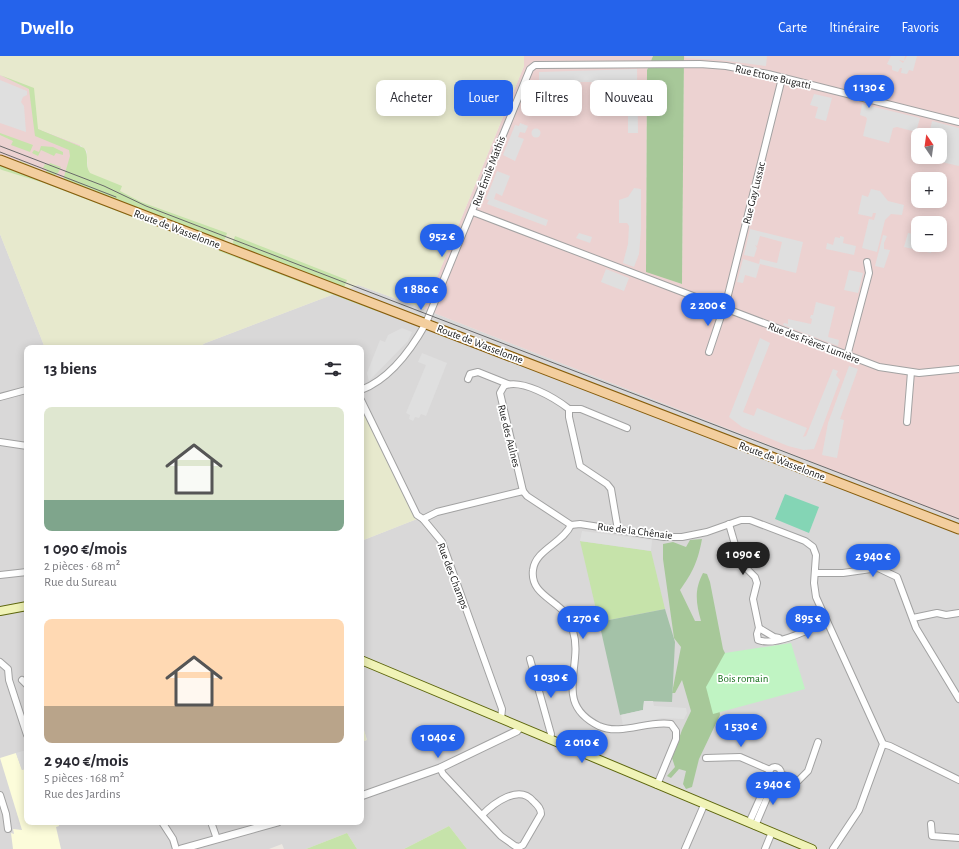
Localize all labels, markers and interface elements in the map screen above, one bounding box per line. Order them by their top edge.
text: Dwello [20,19,74,38]
text: Carte [778,21,807,35]
text: Itinéraire [829,21,879,35]
text: Favoris [901,21,939,35]
street label: Rue Ettore Bugatti [734,63,812,91]
pin: 1 130 € [832,75,906,109]
chip: Acheter [376,80,446,116]
chip: Louer [454,80,513,116]
chip: Filtres [521,80,582,116]
chip: Nouveau [590,80,667,116]
text: 1 130 € [853,81,885,94]
north arrow [911,128,947,164]
map controls [911,128,947,252]
street label: Rue Émile Mathis [470,134,507,208]
street label: Rue Gay Lussac [741,160,767,225]
button: + [911,172,947,208]
street label: Route de Wasselonne [132,207,222,251]
button: − [911,216,947,252]
pin: 952 € [414,224,470,258]
text: 952 € [429,230,455,243]
pin: 1 880 € [384,277,458,311]
text: 1 880 € [404,283,438,296]
pin: 2 200 € [671,293,745,327]
text: 2 200 € [690,299,726,312]
street label: Rue des Frères Lumière [766,320,862,366]
street label: Route de Wasselonne [435,322,525,366]
icon: filters [322,358,344,380]
text: 13 biens [44,360,97,377]
street label: Rue des Aulnes [496,403,522,469]
icon: home [158,433,230,505]
street label: Route de Wasselonne [737,439,827,483]
street label: Rue de la Chênaie [597,521,673,541]
text: 1 090 €/mois [44,540,127,557]
street label: Rue des Champs [435,541,471,611]
pin: 1 090 € [706,542,780,576]
pin: 2 940 € [836,544,910,578]
text: 1 090 € [726,548,760,561]
text: 2 940 € [855,550,891,563]
text: 2 pièces · 68 m² [44,560,120,573]
text: Rue du Sureau [44,576,117,589]
pin: 1 270 € [546,606,620,640]
pin: 895 € [780,606,836,640]
text: 1 270 € [566,612,600,625]
text: 895 € [795,612,821,625]
icon: home [158,645,230,717]
pin: 1 030 € [514,665,588,699]
text: 1 030 € [534,671,568,684]
park label: Bois romain [718,673,768,684]
pin: 1 530 € [704,714,778,748]
text: 1 530 € [725,720,757,733]
pin: 1 040 € [401,725,475,759]
pin: 2 010 € [545,730,619,764]
text: 1 040 € [421,731,455,744]
text: 2 010 € [565,736,599,749]
text: 2 940 €/mois [44,752,129,769]
text: 5 pièces · 168 m² [44,772,124,785]
pin: 2 940 € [736,772,810,806]
text: 2 940 € [755,778,791,791]
text: Rue des Jardins [44,788,121,801]

